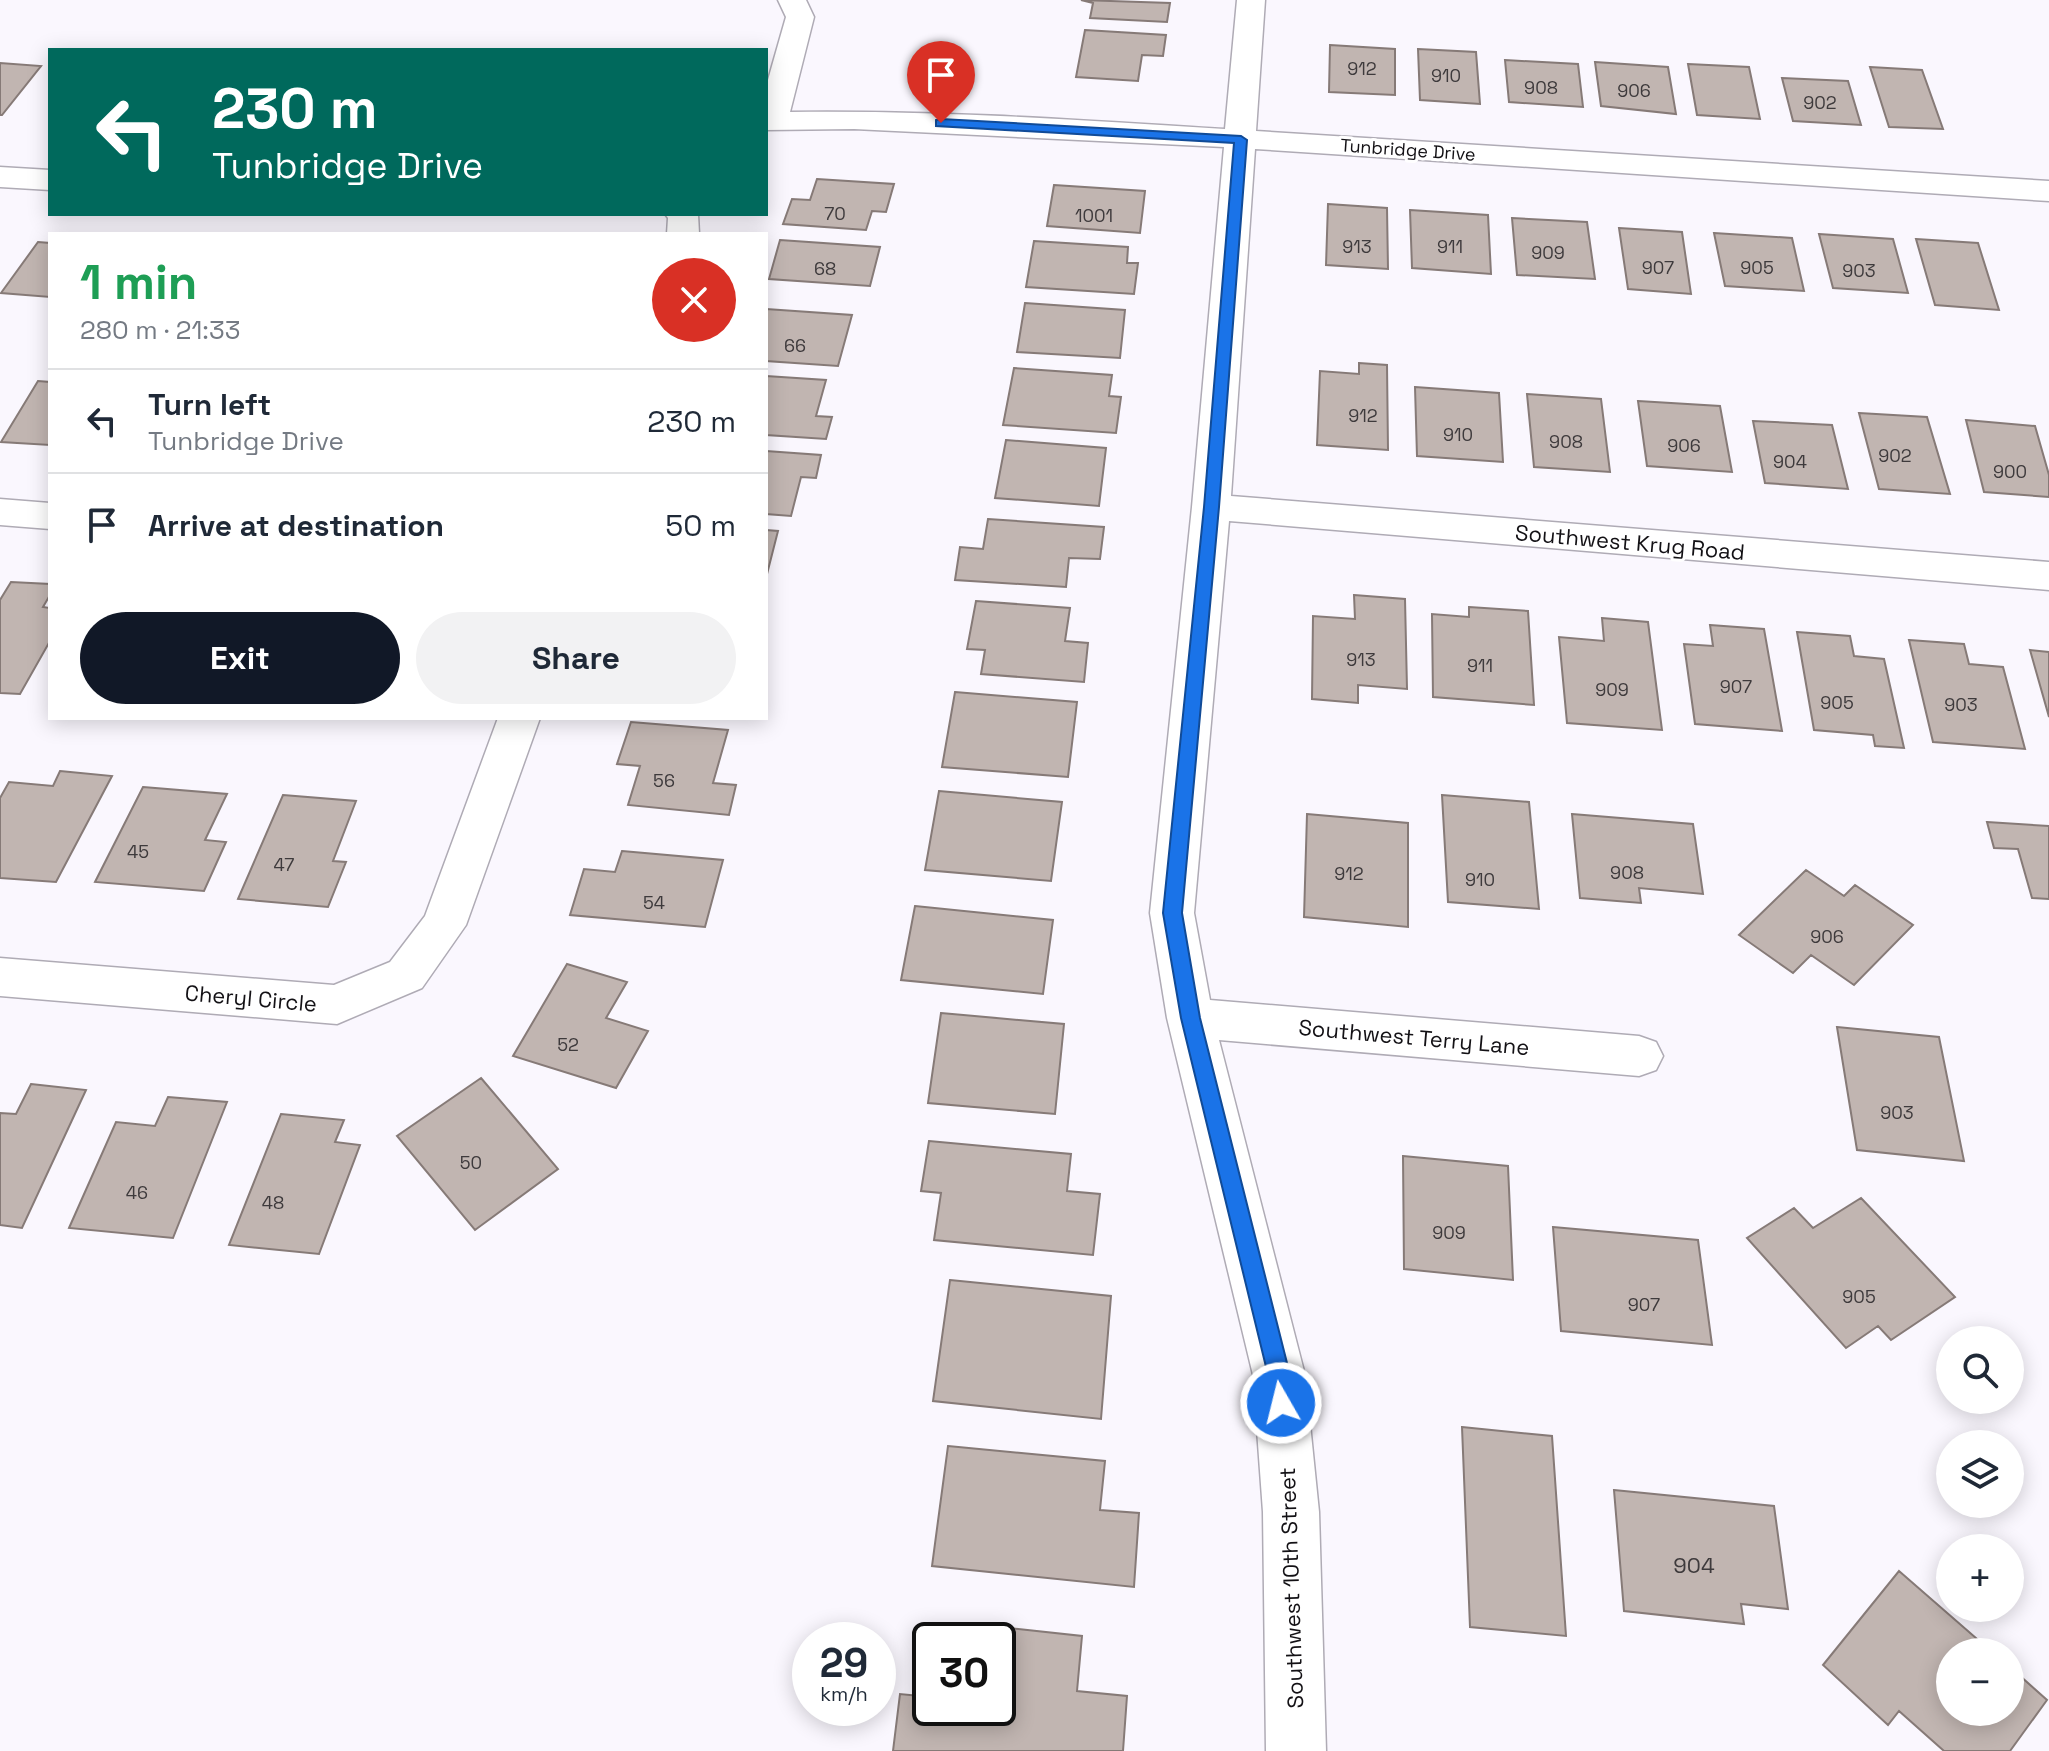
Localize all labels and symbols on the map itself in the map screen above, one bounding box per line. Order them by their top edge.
pin [907,41,975,123]
house number: 912 [1347,57,1377,80]
house number: 910 [1431,64,1461,87]
house number: 908 [1524,76,1558,99]
house number: 906 [1617,79,1651,102]
house number: 902 [1803,91,1837,114]
street label: Tunbridge Drive [1340,133,1476,166]
house number: 70 [824,202,846,225]
house number: 1001 [1075,204,1113,227]
house number: 913 [1342,235,1372,258]
house number: 911 [1437,235,1463,258]
house number: 909 [1531,241,1565,264]
house number: 907 [1642,256,1674,279]
house number: 905 [1740,256,1774,279]
house number: 68 [814,257,836,280]
house number: 903 [1842,259,1876,282]
house number: 66 [784,334,806,357]
house number: 912 [1348,404,1378,427]
house number: 910 [1443,423,1473,446]
house number: 908 [1549,430,1583,453]
house number: 906 [1667,434,1701,457]
house number: 902 [1878,444,1912,467]
house number: 904 [1773,450,1807,473]
house number: 900 [1993,460,2027,483]
street label: Southwest Krug Road [1514,518,1746,566]
house number: 913 [1346,648,1376,671]
house number: 911 [1467,654,1493,677]
house number: 907 [1720,675,1752,698]
house number: 909 [1595,678,1629,701]
house number: 905 [1820,691,1854,714]
house number: 903 [1944,693,1978,716]
house number: 56 [653,769,675,792]
house number: 45 [127,840,149,863]
house number: 47 [274,853,294,876]
house number: 908 [1610,861,1644,884]
house number: 912 [1334,862,1364,885]
house number: 910 [1465,868,1495,891]
house number: 54 [643,891,665,914]
house number: 906 [1810,925,1844,948]
street label: Cheryl Circle [184,978,318,1018]
street label: Southwest Terry Lane [1297,1013,1531,1061]
house number: 52 [557,1033,579,1056]
house number: 903 [1880,1101,1914,1124]
house number: 50 [460,1151,482,1174]
house number: 46 [126,1181,148,1204]
house number: 48 [262,1191,284,1214]
house number: 909 [1432,1221,1466,1244]
house number: 905 [1842,1285,1876,1308]
house number: 907 [1628,1293,1660,1316]
position arrow [1239,1361,1323,1445]
street label: Southwest 10th Street [1273,1467,1309,1709]
house number: 904 [1673,1551,1715,1579]
speed limit sign: 30 [912,1622,1016,1726]

